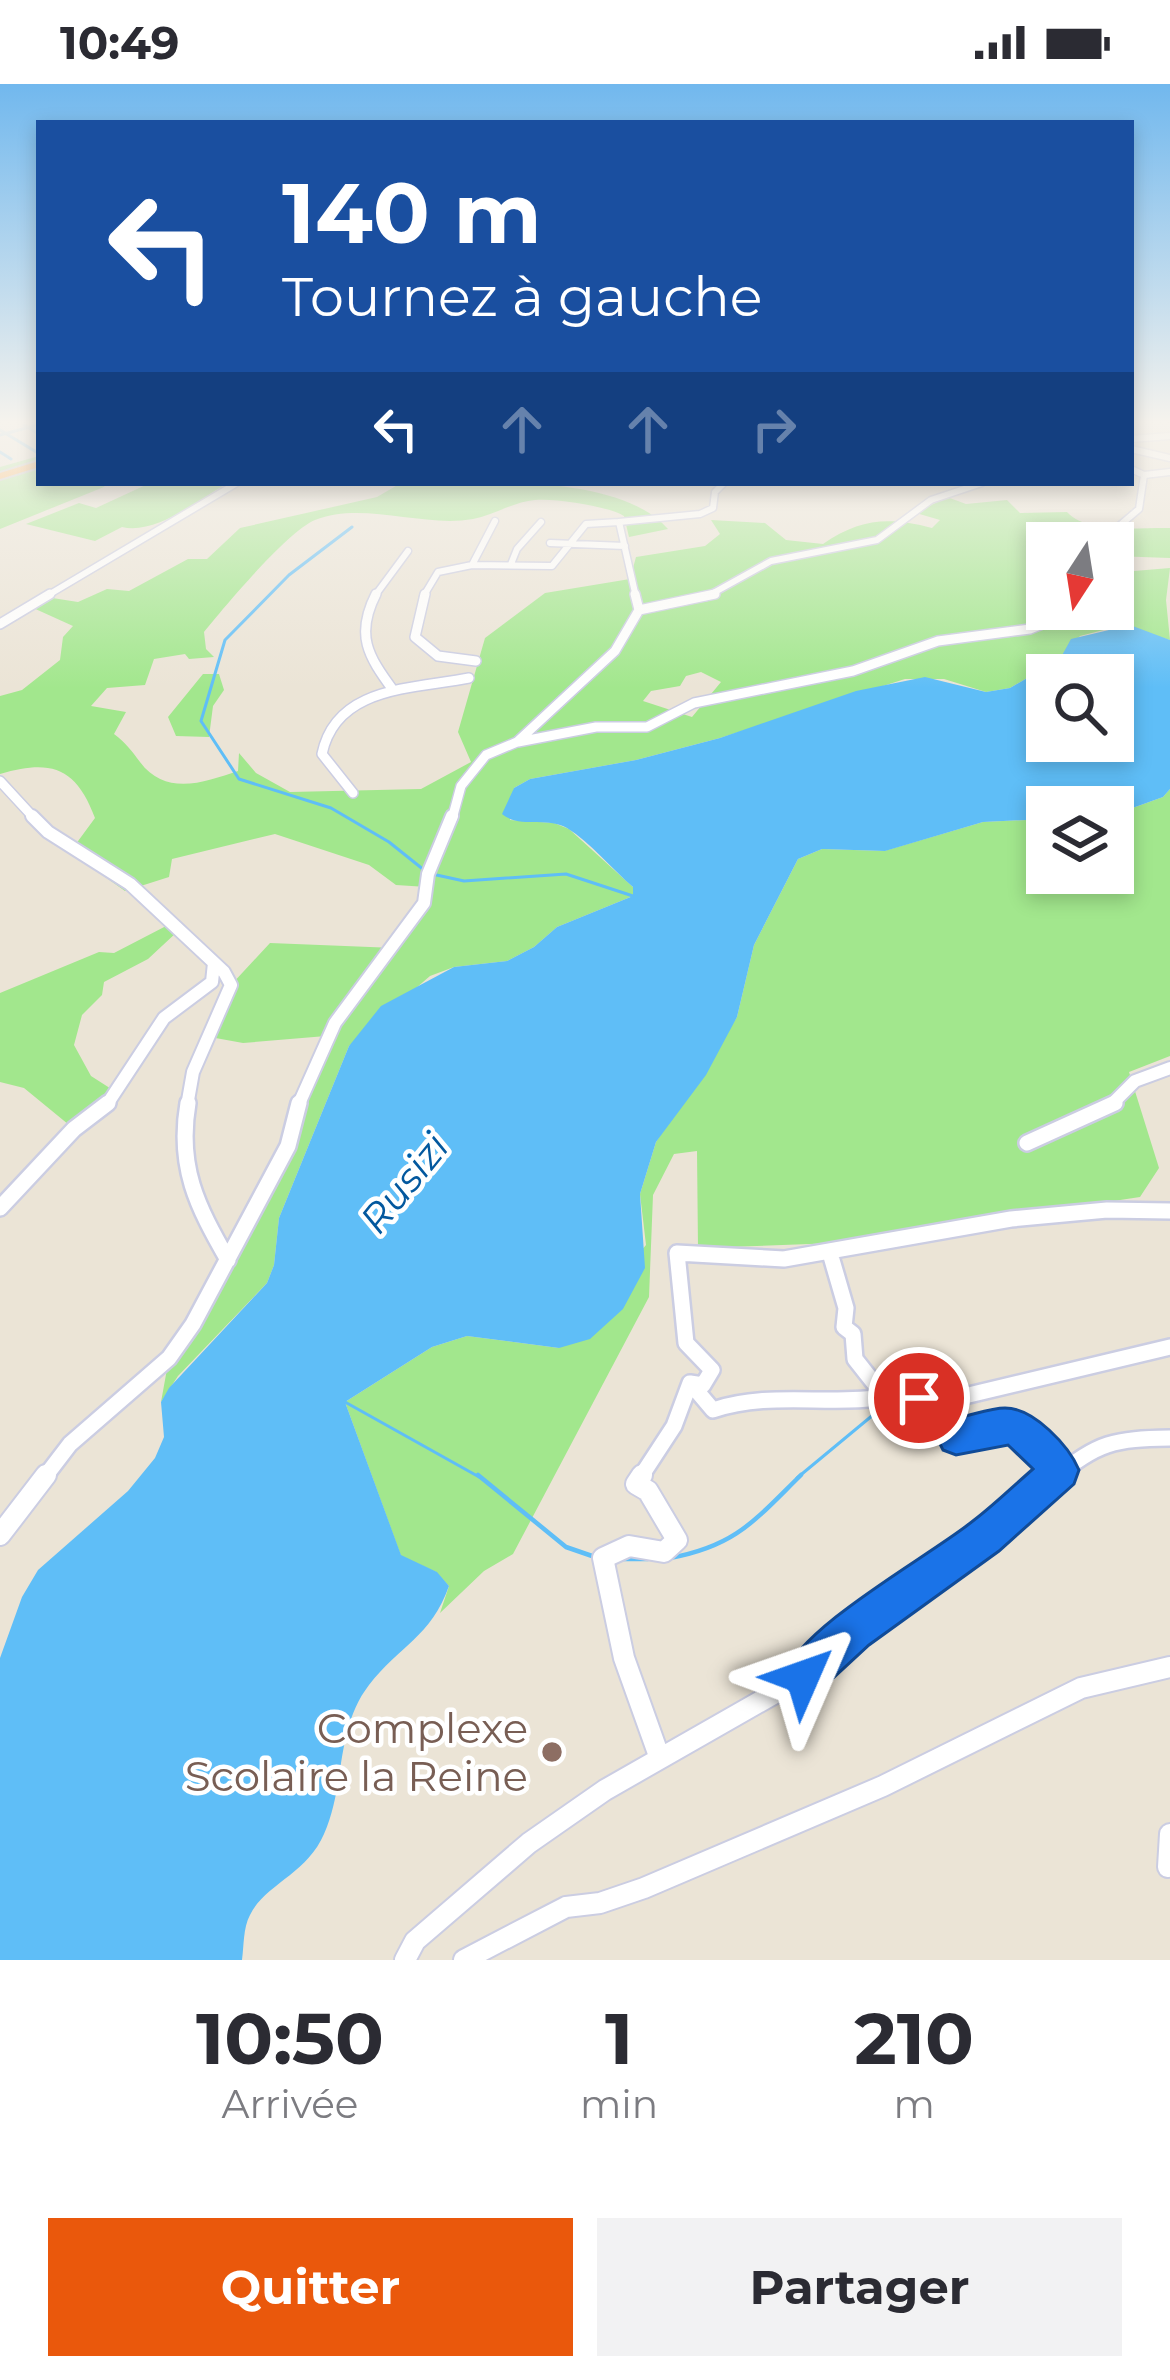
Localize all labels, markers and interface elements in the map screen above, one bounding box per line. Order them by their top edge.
text: 10:49 [60,15,180,70]
text: 140 m [282,162,542,264]
icon: left [84,168,240,324]
text: Tournez à gauche [282,264,762,330]
icon: left [363,396,429,462]
icon: ahead [489,396,555,462]
icon: ahead [615,396,681,462]
icon: right [741,396,807,462]
north arrow [1026,522,1134,630]
map controls [1026,522,1134,894]
button: search [1026,654,1134,762]
button: layers [1026,786,1134,894]
water label: Rusizi [349,1123,459,1243]
pin [868,1347,970,1449]
icon: arrive [886,1365,952,1431]
position arrow [740,1614,866,1740]
place label: Complexe Scolaire la Reine [185,1702,528,1802]
marker: Complexe Scolaire la Reine [539,1739,565,1765]
text: 10:50 [196,1994,384,2082]
text: 1 [605,1994,633,2082]
text: 210 [854,1994,974,2082]
text: Arrivée [222,2080,358,2128]
text: min [580,2080,658,2128]
text: m [893,2080,935,2128]
button: Quitter [48,2218,573,2356]
button: Partager [597,2218,1122,2356]

